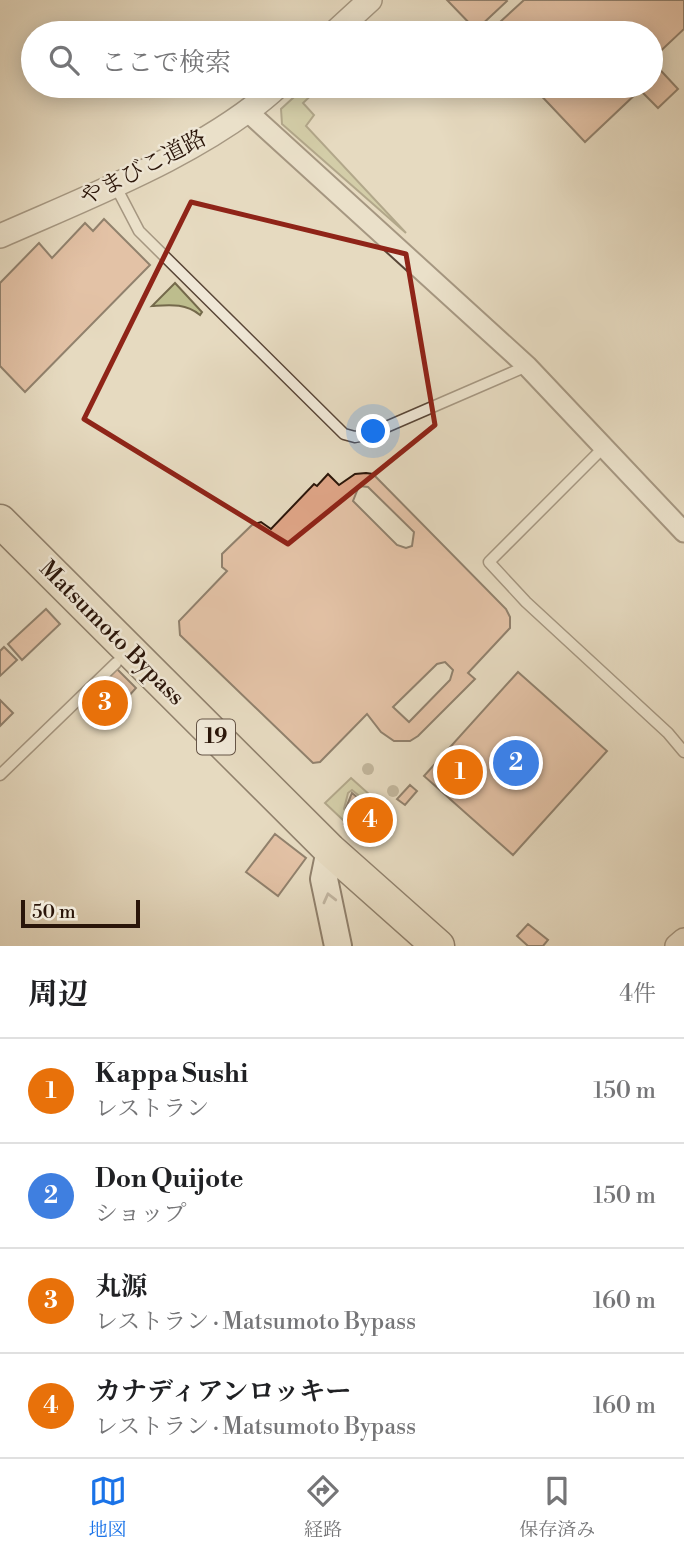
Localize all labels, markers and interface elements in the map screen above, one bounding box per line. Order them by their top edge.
search box [21,21,663,98]
icon: search [45,41,83,79]
text: ここで検索 [101,47,231,79]
street label: やまびこ道路 [75,124,211,212]
your location [356,414,390,448]
street label: Matsumoto Bypass [34,555,190,711]
pin: 3 [82,677,128,729]
road number: 19 [197,720,235,754]
pin: 2 [493,737,539,789]
pin: 1 [437,746,483,798]
pin: 4 [347,794,393,846]
one-way arrow [323,892,337,904]
scale bar [21,897,140,929]
text: 50 m [32,900,76,924]
text: 周辺 [28,976,88,1014]
text: 4件 [619,980,656,1008]
text: Kappa Sushi [95,1058,248,1090]
text: 1 [45,1077,57,1105]
text: 150 m [593,1077,656,1105]
text: レストラン [95,1095,209,1123]
text: Don Quijote [95,1163,243,1195]
text: 2 [44,1182,58,1210]
text: 150 m [593,1182,656,1210]
text: ショップ [95,1200,187,1228]
text: 丸源 [95,1271,147,1303]
text: 3 [44,1287,58,1315]
text: 160 m [593,1287,656,1315]
text: レストラン · Matsumoto Bypass [95,1308,416,1336]
text: カナディアンロッキー [95,1376,351,1408]
text: 4 [43,1392,59,1420]
text: 160 m [593,1392,656,1420]
text: レストラン · Matsumoto Bypass [95,1413,416,1441]
tab: 地図 [89,1472,127,1542]
tab: 経路 [304,1472,342,1542]
tab: 保存済み [519,1472,595,1542]

